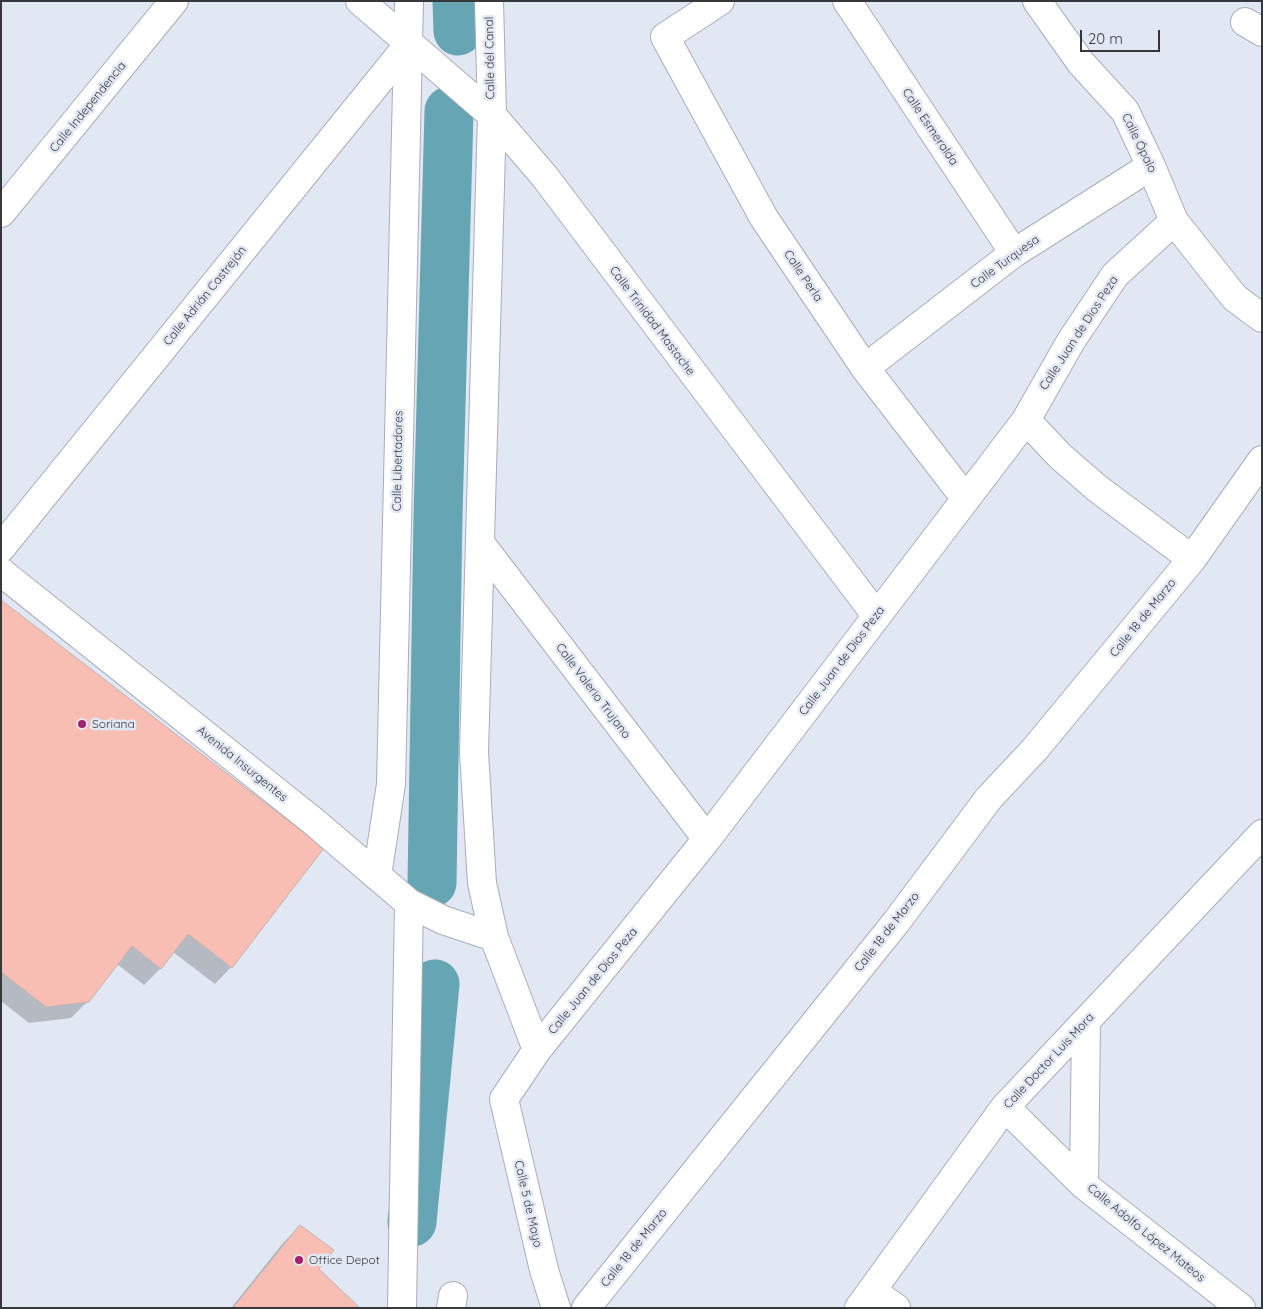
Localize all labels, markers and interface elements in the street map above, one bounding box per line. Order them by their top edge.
street label: Calle del Canal [482,17,498,99]
scale bar [1083,20,1163,52]
text: 20 m [1088,29,1123,48]
street label: Calle Independencia [47,59,129,155]
street label: Calle Esmeralda [899,86,961,168]
street label: Calle Ópalo [1118,111,1160,175]
street label: Calle Turquesa [968,232,1042,292]
street label: Calle Adrián Castrejón [161,243,249,349]
street label: Calle Perla [781,248,825,304]
street label: Calle Trinidad Mastache [606,264,698,378]
street label: Calle Juan de Dios Peza [1037,273,1121,393]
street label: Calle Libertadores [390,410,406,512]
street label: Calle 18 de Marzo [1107,576,1179,660]
street label: Calle Juan de Dios Peza [796,603,888,719]
street label: Calle Valerio Trujano [553,641,633,741]
place label: Soriana [92,717,135,731]
marker: Soriana [76,718,88,730]
street label: Avenida Insurgentes [194,723,290,805]
street label: Calle 18 de Marzo [852,889,922,975]
street label: Calle Juan de Dios Peza [545,925,641,1037]
street label: Calle Doctor Luis Mora [1001,1010,1097,1112]
street label: Calle 5 de Mayo [511,1159,545,1249]
street label: Calle Adolfo López Mateos [1084,1181,1208,1285]
street label: Calle 18 de Marzo [598,1206,670,1290]
place label: Office Depot [309,1253,380,1267]
marker: Office Depot [293,1254,305,1266]

